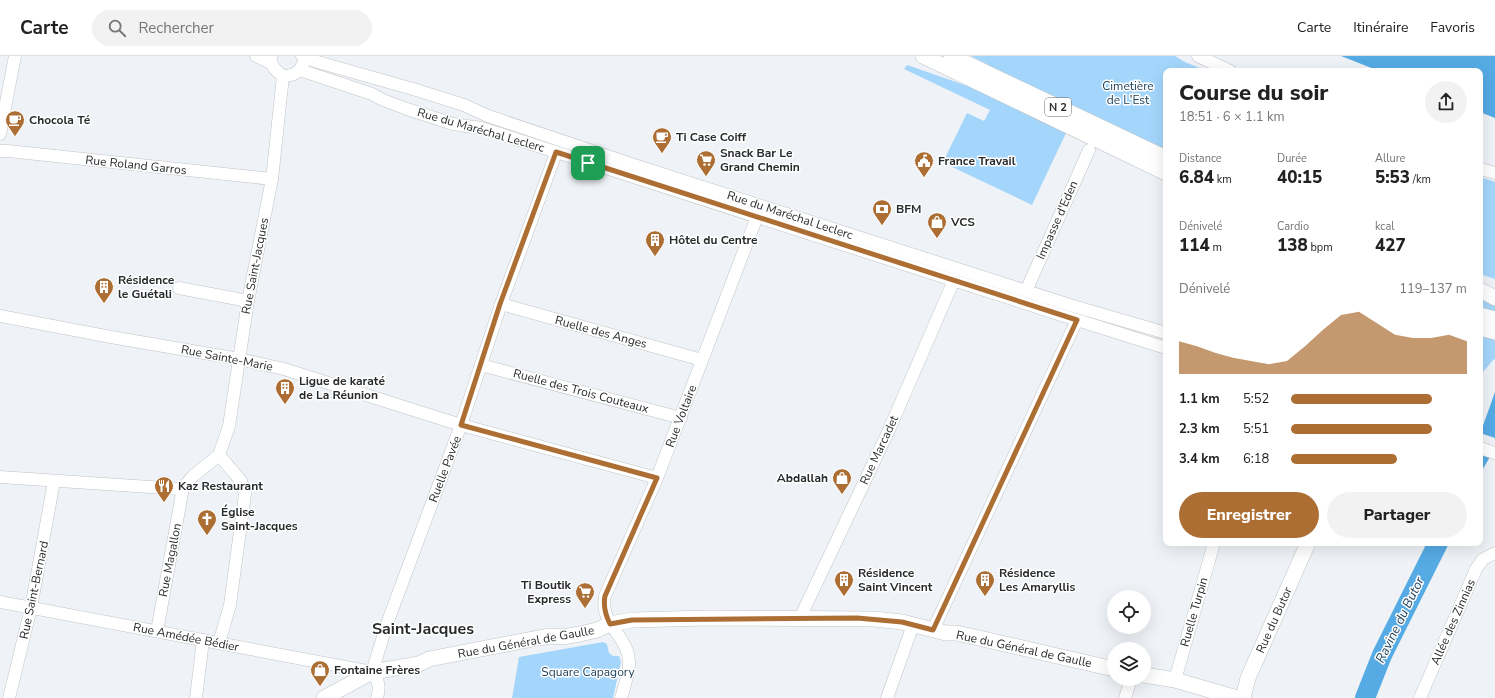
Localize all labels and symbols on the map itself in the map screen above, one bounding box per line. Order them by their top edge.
park label: Cimetière de L'Est [1102,78,1154,108]
road number: N 2 [1045,98,1071,116]
street label: Rue du Maréchal Leclerc [416,104,547,156]
cafe icon: Chocola Té [4,109,26,137]
place label: Chocola Té [29,112,91,128]
cafe icon: Ti Case Coiff [651,126,673,154]
place label: Ti Case Coiff [676,129,747,145]
place label: Snack Bar Le Grand Chemin [720,145,800,175]
pin [571,146,605,180]
supermarket icon: Snack Bar Le Grand Chemin [695,149,717,177]
public building icon: France Travail [913,150,935,178]
street label: Rue Roland Garros [85,152,188,178]
place label: France Travail [938,153,1016,169]
street label: Impasse d'Eden [1033,178,1081,262]
street label: Rue du Maréchal Leclerc [725,187,856,243]
bank icon: BFM [871,198,893,226]
place label: BFM [896,201,921,217]
shop icon: VCS [926,211,948,239]
place label: VCS [950,214,975,230]
street label: Rue Saint-Jacques [238,216,272,316]
building icon: Hôtel du Centre [644,229,666,257]
place label: Hôtel du Centre [669,232,758,248]
place label: Résidence le Guétali [118,272,175,302]
building icon: Résidence le Guétali [93,276,115,304]
street label: Ruelle des Anges [553,312,649,352]
street label: Rue Sainte-Marie [180,341,274,375]
street label: Ruelle des Trois Couteaux [511,365,651,417]
place label: Ligue de karaté de La Réunion [299,373,385,403]
building icon: Ligue de karaté de La Réunion [274,377,296,405]
street label: Rue Voltaire [662,382,700,450]
street label: Rue Marcadet [856,412,902,487]
street label: Ruelle Pavée [425,433,465,505]
shop icon: Abdallah [831,467,853,495]
place label: Abdallah [777,470,828,486]
restaurant icon: Kaz Restaurant [153,475,175,503]
place label: Kaz Restaurant [178,478,263,494]
place label: Église Saint-Jacques [221,504,298,534]
church icon: Église Saint-Jacques [196,508,218,536]
street label: Rue Magallon [155,522,185,598]
street label: Rue Saint-Bernard [16,539,52,641]
place label: Résidence Saint Vincent [858,565,933,595]
place label: Résidence Les Amaryllis [999,565,1075,595]
building icon: Résidence Saint Vincent [833,569,855,597]
building icon: Résidence Les Amaryllis [974,569,996,597]
water label: Ravine du Butor [1371,574,1429,666]
street label: Ruelle Turpin [1176,575,1212,649]
street label: Allée des Zinnias [1427,576,1479,667]
place label: Ti Boutik Express [521,577,572,607]
supermarket icon: Ti Boutik Express [574,581,596,609]
street label: Rue du Butor [1252,584,1296,656]
district label: Saint-Jacques [372,618,474,640]
street label: Rue Amédée Bédier [132,619,241,655]
street label: Rue du Général de Gaulle [457,622,595,662]
street label: Rue du Général de Gaulle [955,627,1093,671]
shop icon: Fontaine Frères [309,659,331,687]
place label: Fontaine Frères [334,662,420,678]
park label: Square Capagory [541,664,635,680]

